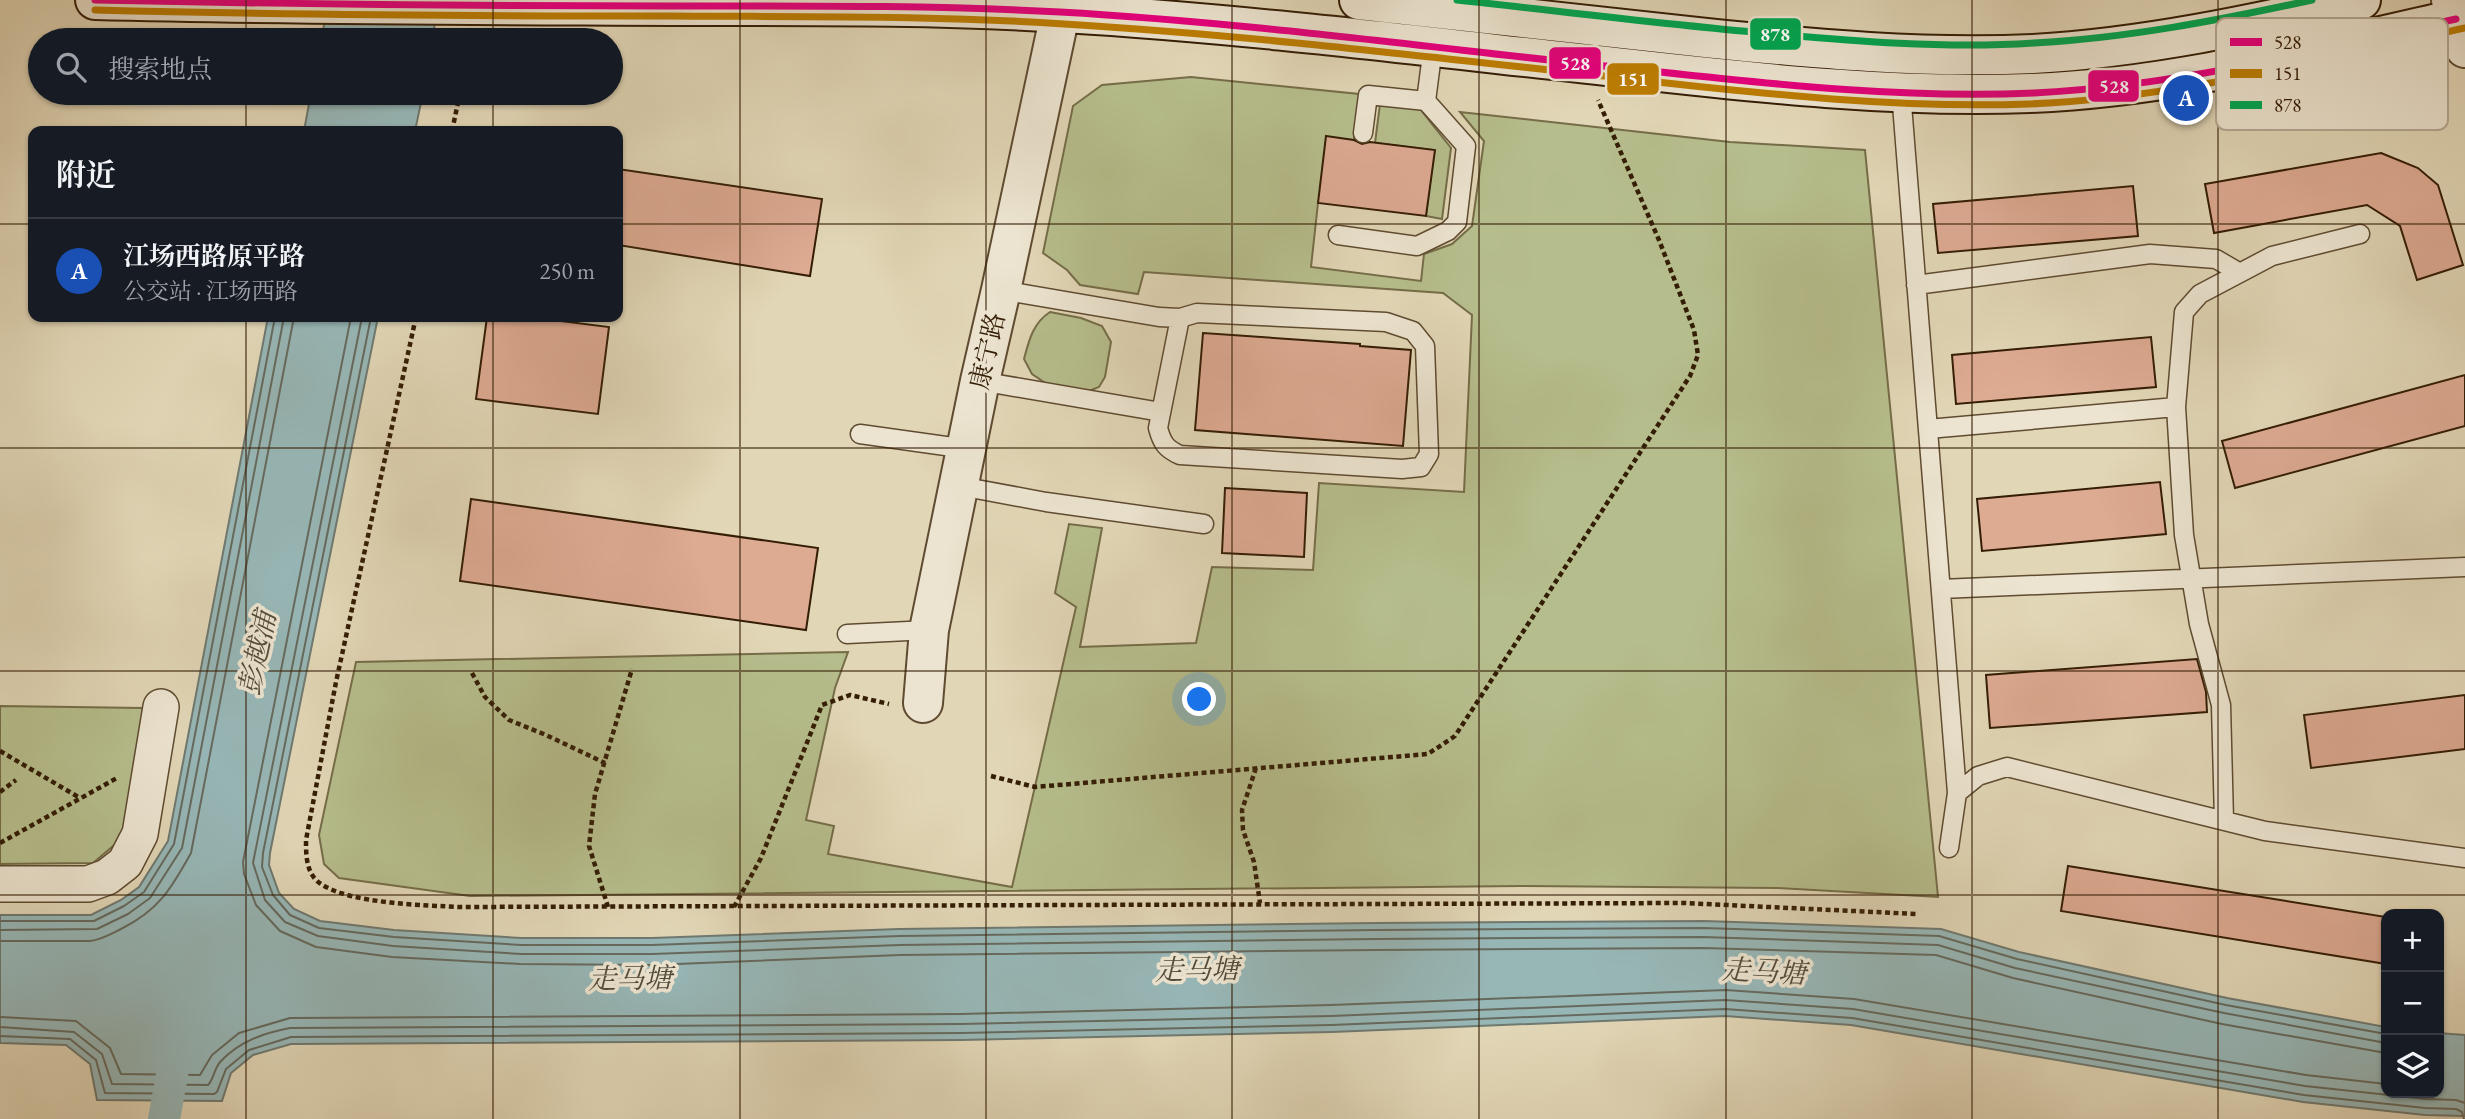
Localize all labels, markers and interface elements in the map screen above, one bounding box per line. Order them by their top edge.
line badge: 878 [1749,17,1802,51]
legend [2216,18,2448,130]
text: 878 [1760,22,1790,47]
search box [28,28,623,105]
text: 528 [2274,30,2301,55]
line badge: 528 [1548,46,1602,80]
icon: search [52,48,90,86]
text: 528 [1560,51,1590,76]
text: 搜索地点 [108,52,212,86]
text: 151 [2274,61,2301,86]
line badge: 151 [1606,62,1660,96]
text: 151 [1618,67,1648,92]
line badge: 528 [2087,69,2140,103]
pin: A [2163,72,2209,124]
text: 528 [2099,74,2129,99]
text: 878 [2274,93,2301,118]
text: 附近 [56,155,116,194]
text: 江场西路原平路 [123,239,305,273]
text: A [71,256,87,286]
text: 250 m [539,256,595,286]
text: 公交站 · 江场西路 [123,276,298,306]
street label: 康宁路 [962,309,1012,393]
water label: 彭越浦 [231,604,284,698]
your location [1182,682,1216,716]
map controls [2381,909,2444,1098]
button: + [2381,909,2444,972]
water label: 走马塘 [1155,950,1243,988]
water label: 走马塘 [1721,951,1811,991]
water label: 走马塘 [588,959,676,997]
button: − [2381,972,2444,1035]
button: layers [2381,1035,2444,1098]

